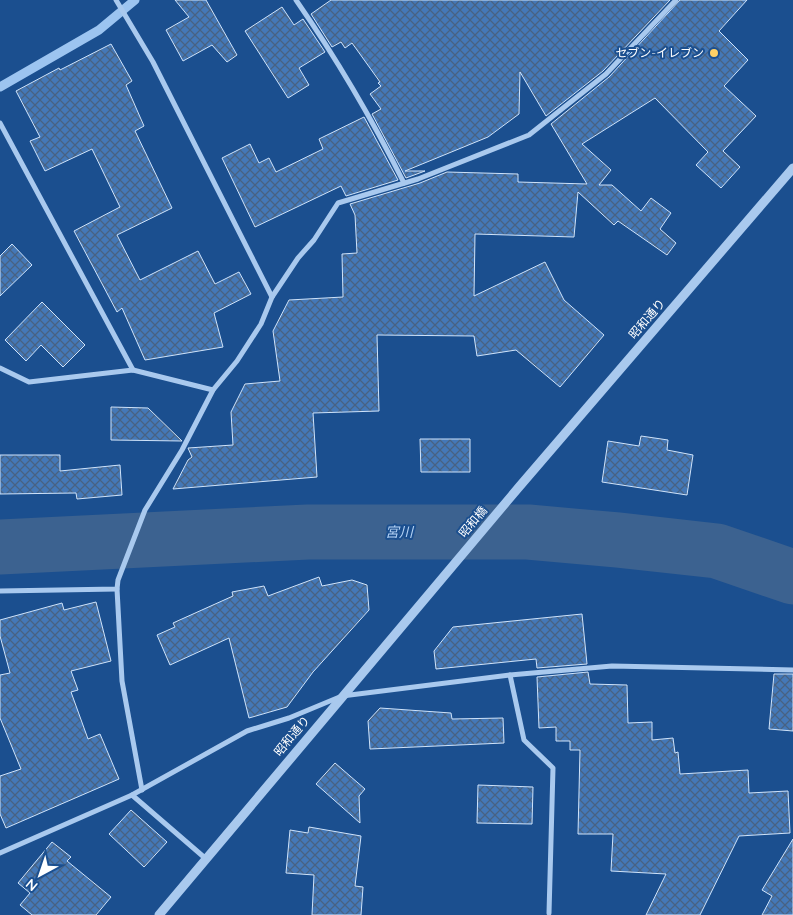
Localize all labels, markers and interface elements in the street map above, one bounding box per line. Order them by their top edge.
place label: セブン-イレブン [615,45,704,60]
marker: セブン-イレブン [708,47,720,59]
street label: 昭和通り [625,296,668,342]
street label: 昭和橋 [455,503,490,540]
water label: 宮川 [385,523,415,541]
street label: 昭和通り [270,712,313,759]
north arrow [15,850,65,900]
text: N [22,875,41,895]

